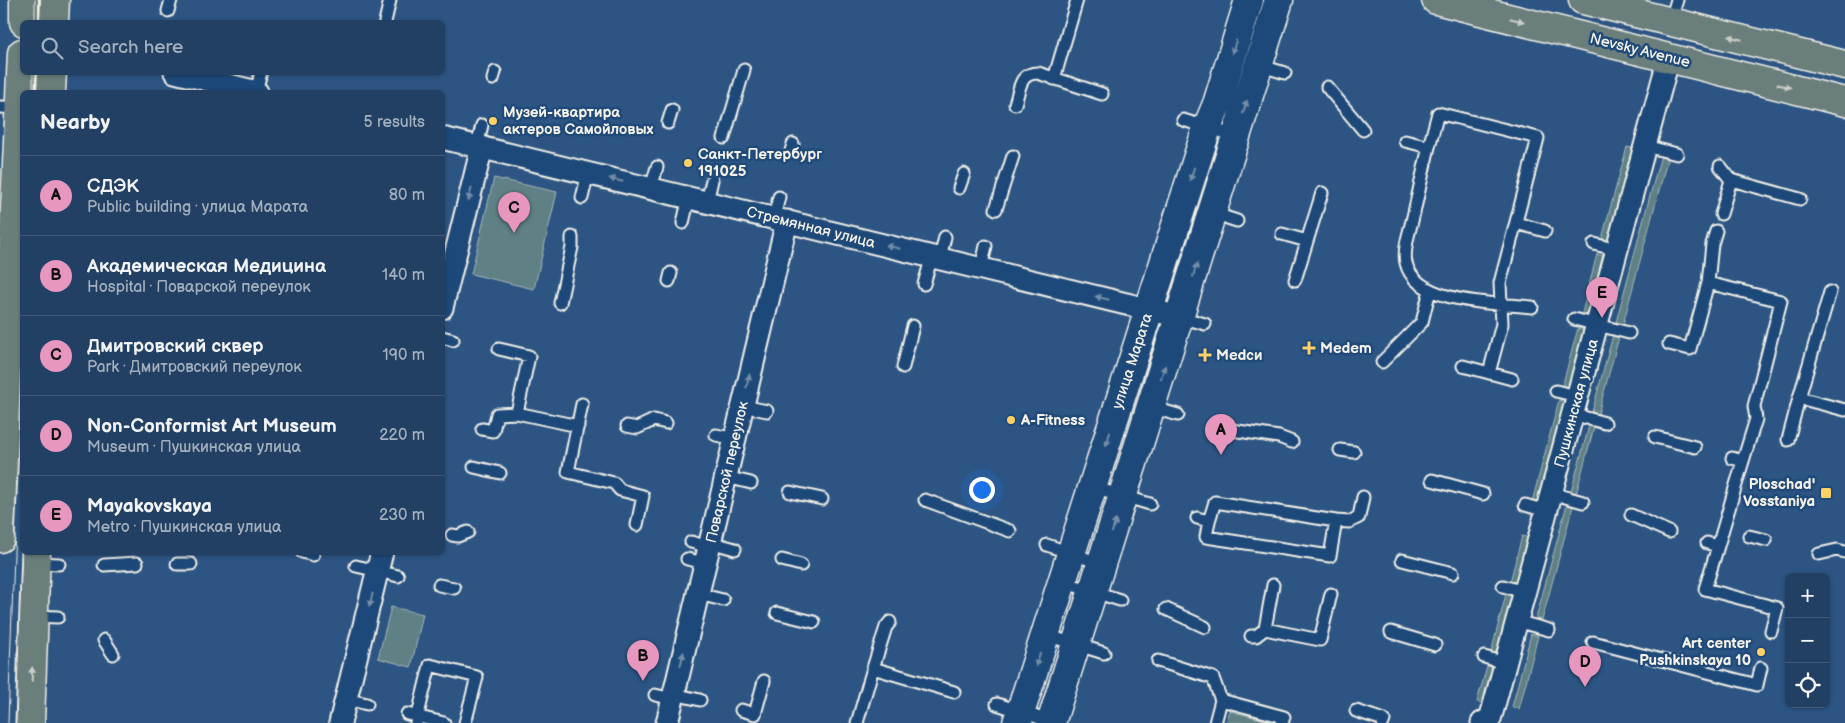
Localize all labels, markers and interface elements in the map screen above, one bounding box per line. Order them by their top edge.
one-way arrow [1509,16,1524,24]
search box [20,20,445,75]
street label: Nevsky Avenue [1588,29,1692,72]
icon: search [38,34,66,62]
one-way arrow [1728,34,1743,42]
text: Search here [78,36,183,59]
one-way arrow [1230,39,1238,54]
one-way arrow [1777,82,1792,90]
one-way arrow [1242,99,1250,114]
place label: Музей-квартира актеров Самойловых [503,103,654,139]
text: Nearby [40,110,110,135]
text: 5 results [363,113,425,132]
marker: Музей-квартира актеров Самойловых [487,115,499,127]
place label: Санкт-Петербург 191025 [698,145,822,181]
marker: Санкт-Петербург 191025 [682,157,694,169]
one-way arrow [1188,167,1195,182]
text: СДЭК [87,175,139,198]
one-way arrow [608,175,623,183]
text: A [51,186,61,205]
text: 80 m [389,186,425,205]
one-way arrow [466,187,474,202]
pin: C [498,192,530,233]
text: Public building · улица Марата [87,198,308,217]
street label: Стремянная улица [745,202,877,253]
one-way arrow [885,243,900,251]
text: Академическая Медицина [87,255,326,278]
one-way arrow [1191,263,1199,278]
text: B [50,266,62,285]
text: 140 m [382,266,425,285]
pin: E [1586,277,1618,318]
text: Hospital · Поварской переулок [87,278,311,297]
one-way arrow [1094,293,1109,301]
street label: улица Марата [1108,311,1157,412]
text: Дмитровский сквер [87,335,264,358]
street label: Пушкинская улица [1550,337,1603,470]
place label: Medem [1320,339,1372,358]
marker: Medem [1302,341,1316,355]
text: C [50,346,62,365]
text: 190 m [383,346,425,365]
place label: Medси [1216,346,1262,365]
marker: Medси [1198,348,1212,362]
text: Park · Дмитровский переулок [87,358,302,377]
one-way arrow [1160,364,1167,379]
one-way arrow [744,374,752,389]
street label: Поварской переулок [702,399,753,545]
place label: A-Fitness [1020,411,1085,430]
marker: A-Fitness [1005,414,1017,426]
pin: A [1205,414,1237,455]
text: Non-Conformist Art Museum [87,415,337,438]
text: D [50,426,62,445]
text: 220 m [379,426,425,445]
one-way arrow [1104,431,1111,446]
text: Museum · Пушкинская улица [87,438,301,457]
place label: Ploschad' Vosstaniya [1743,475,1815,511]
your location [969,477,995,503]
marker: Ploschad' Vosstaniya [1819,486,1833,500]
text: Mayakovskaya [87,495,212,518]
text: E [51,506,61,525]
text: 230 m [379,506,425,525]
text: Metro · Пушкинская улица [87,518,281,537]
one-way arrow [1111,519,1118,534]
map controls [1785,573,1830,708]
button: + [1785,573,1830,618]
one-way arrow [367,592,375,607]
button: − [1785,618,1830,663]
place label: Art center Pushkinskaya 10 [1639,634,1752,670]
pin: B [627,640,659,681]
pin: D [1569,646,1601,687]
marker: Art center Pushkinskaya 10 [1755,646,1767,658]
one-way arrow [678,651,686,666]
one-way arrow [1033,653,1041,668]
button: locate [1785,663,1830,708]
one-way arrow [28,666,36,682]

